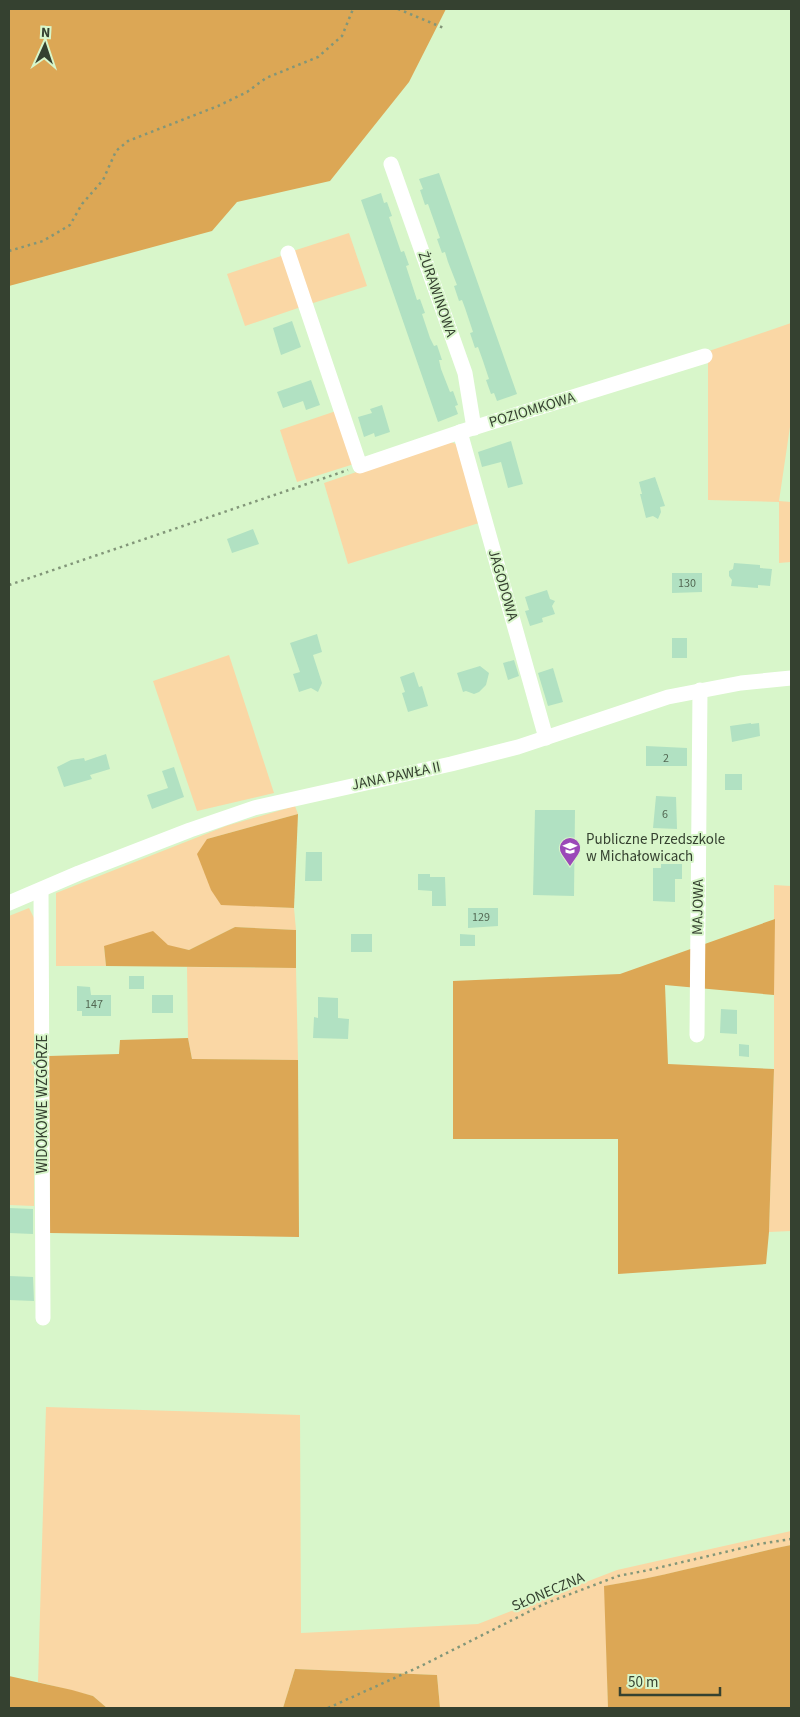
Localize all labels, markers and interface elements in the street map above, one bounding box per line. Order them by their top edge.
north arrow [20,20,70,70]
text: N [40,23,51,43]
street label: ŻURAWINOWA [413,248,462,341]
street label: POZIOMKOWA [486,387,579,433]
street label: JAGODOWA [483,547,523,624]
house number: 130 [678,575,696,592]
house number: 2 [663,750,669,767]
street label: JANA PAWŁA II [350,756,442,796]
house number: 6 [662,806,668,823]
place label: Publiczne Przedszkole w Michałowicach [586,829,725,867]
school or university icon: Publiczne Przedszkole w Michałowicach [558,836,582,867]
street label: MAJOWA [687,878,709,935]
house number: 129 [472,909,490,926]
house number: 147 [85,996,103,1013]
street label: WIDOKOWE WZGÓRZE [32,1034,53,1173]
street label: SŁONECZNA [508,1567,588,1617]
scale bar [620,1664,720,1696]
text: 50 m [628,1672,658,1693]

